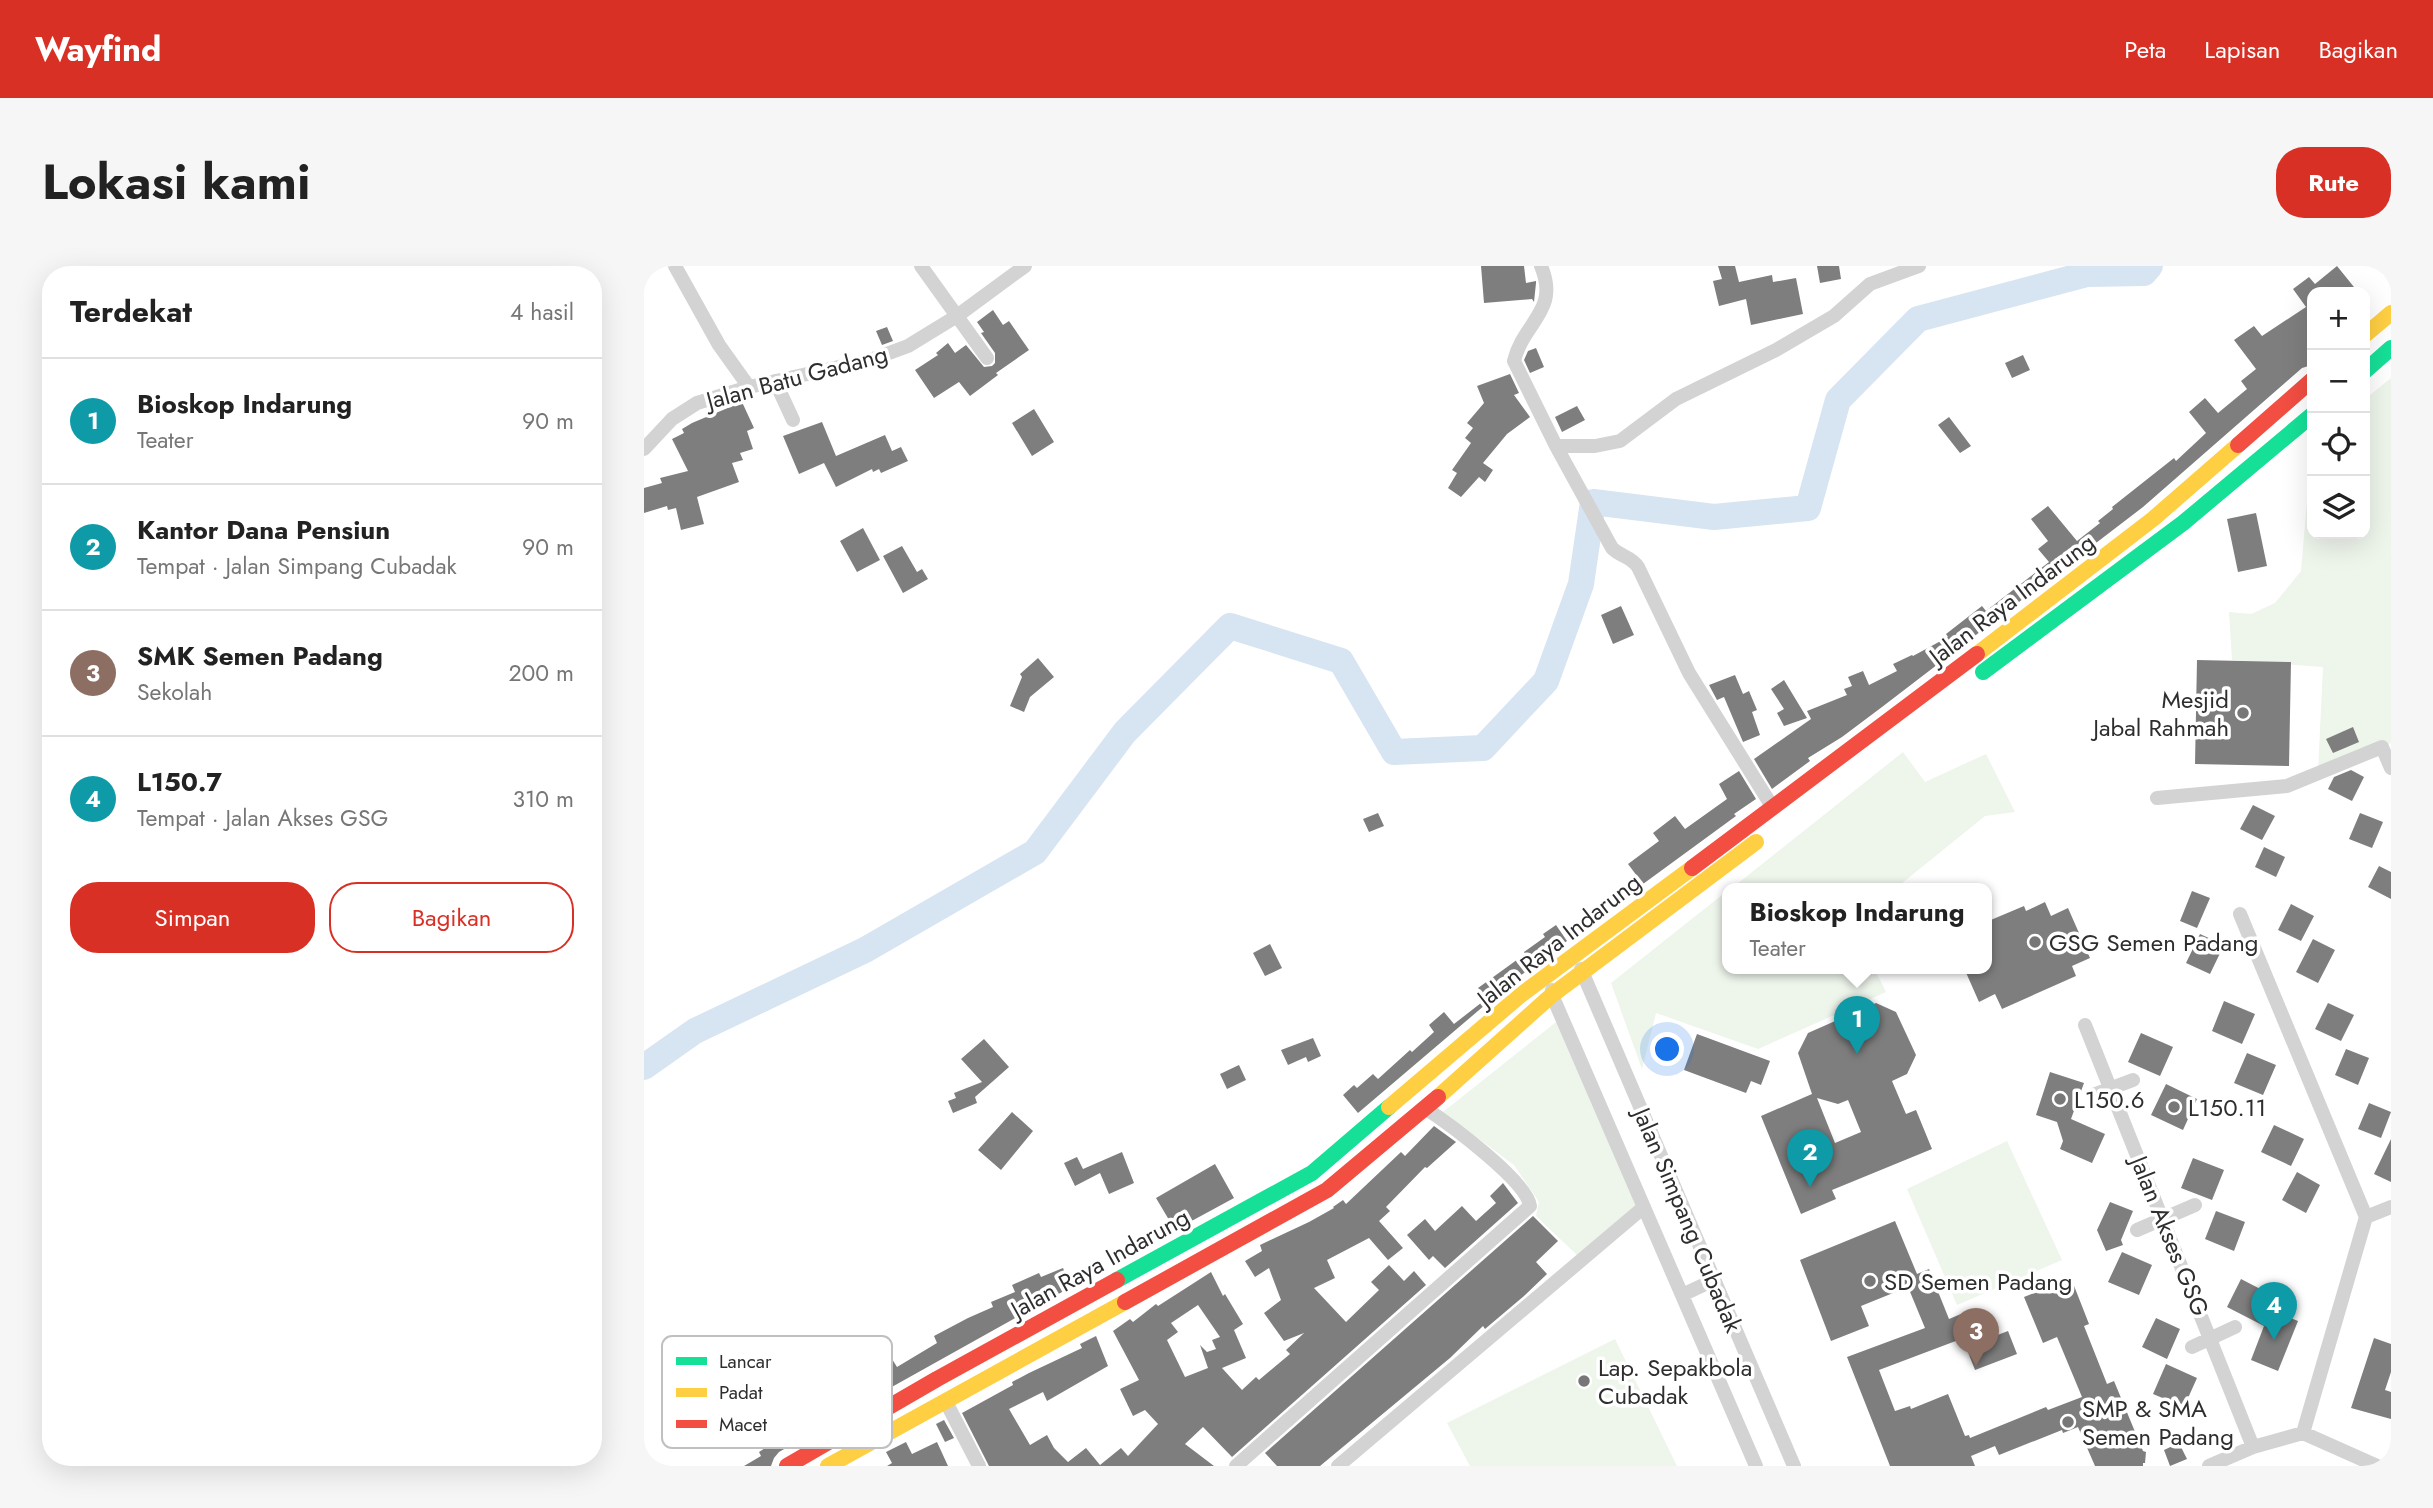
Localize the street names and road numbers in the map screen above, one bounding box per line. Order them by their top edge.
street label: Jalan Batu Gadang [700,336,892,419]
street label: Jalan Raya Indarung [1920,525,2102,675]
street label: Jalan Raya Indarung [1467,865,1648,1017]
street label: Jalan Simpang Cubadak [1624,1099,1751,1338]
street label: Jalan Akses GSG [2121,1148,2218,1321]
street label: Jalan Raya Indarung [1002,1199,1196,1328]

